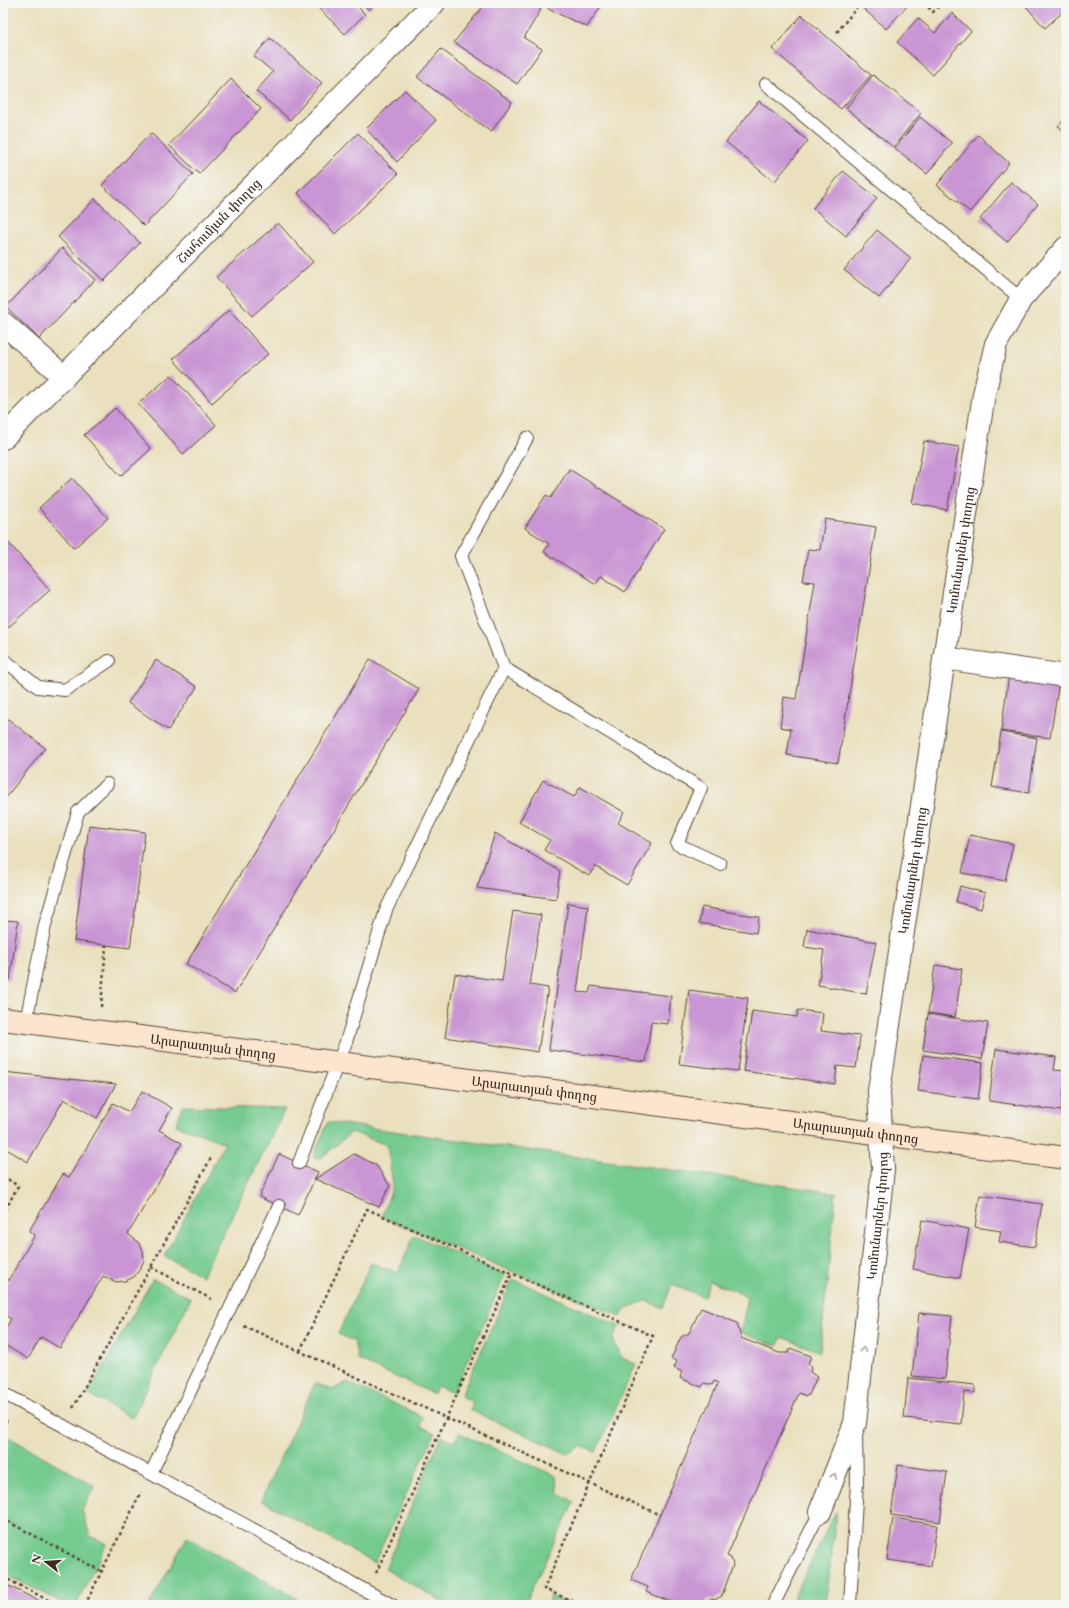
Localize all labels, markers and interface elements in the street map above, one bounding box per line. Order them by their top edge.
street label: Շահումյան փողոց [173,175,265,268]
street label: Կոմունարներ փողոց [943,486,980,615]
street label: Կոմունարներ փողոց [895,806,932,935]
street label: Արարատյան փողոց [149,1030,277,1065]
street label: Արարատյան փողոց [470,1072,598,1107]
street label: Արարատյան փողոց [792,1114,920,1149]
street label: Կոմունարներ փողոց [863,1151,893,1281]
one-way arrow [859,1347,868,1353]
one-way arrow [830,1472,838,1479]
north arrow [26,1542,66,1582]
text: N [28,1552,46,1566]

